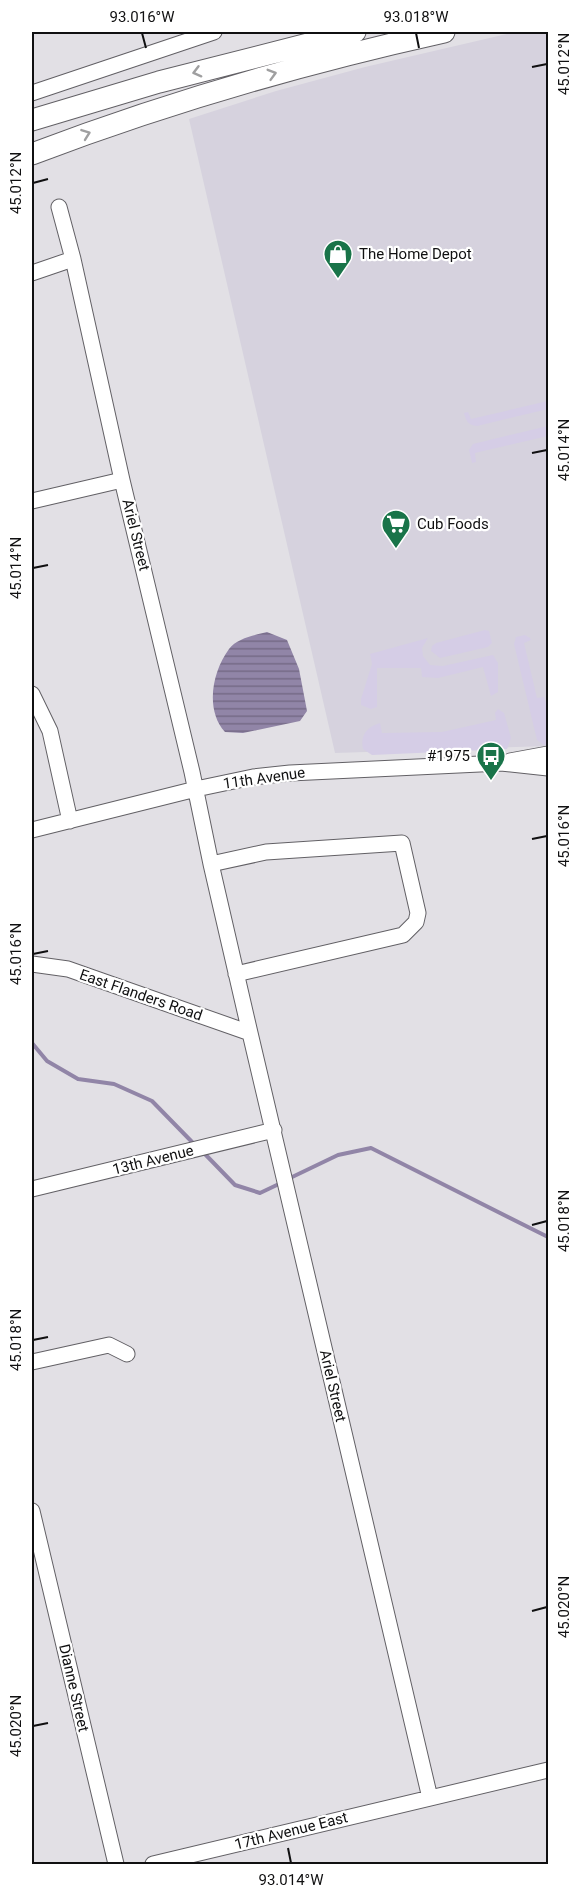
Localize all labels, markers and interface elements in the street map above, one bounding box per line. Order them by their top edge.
text: 93.016°W [109,8,175,26]
text: 93.018°W [383,8,449,26]
text: 45.012°N [555,33,573,95]
one-way arrow [192,64,202,77]
one-way arrow [266,69,277,81]
one-way arrow [81,129,91,142]
text: 45.012°N [7,152,25,214]
shop icon: The Home Depot [322,238,354,280]
place label: The Home Depot [359,245,472,263]
text: 45.014°N [555,419,573,481]
street label: Ariel Street [118,497,154,573]
supermarket icon: Cub Foods [380,508,412,550]
place label: Cub Foods [417,515,489,533]
text: 45.014°N [7,537,25,599]
bus stop icon: #1975 [475,740,507,782]
place label: #1975 [427,747,470,765]
street label: 11th Avenue [222,763,306,793]
text: 45.016°N [555,805,573,867]
text: 45.016°N [7,923,25,985]
street label: East Flanders Road [77,966,205,1024]
street label: 13th Avenue [111,1141,195,1179]
text: 45.018°N [555,1190,573,1252]
text: 45.018°N [7,1309,25,1371]
street label: Ariel Street [316,1348,350,1424]
text: 45.020°N [555,1576,573,1638]
street label: Dianne Street [55,1642,93,1734]
text: 45.020°N [7,1695,25,1757]
street label: 17th Avenue East [233,1808,349,1854]
text: 93.014°W [258,1871,324,1889]

